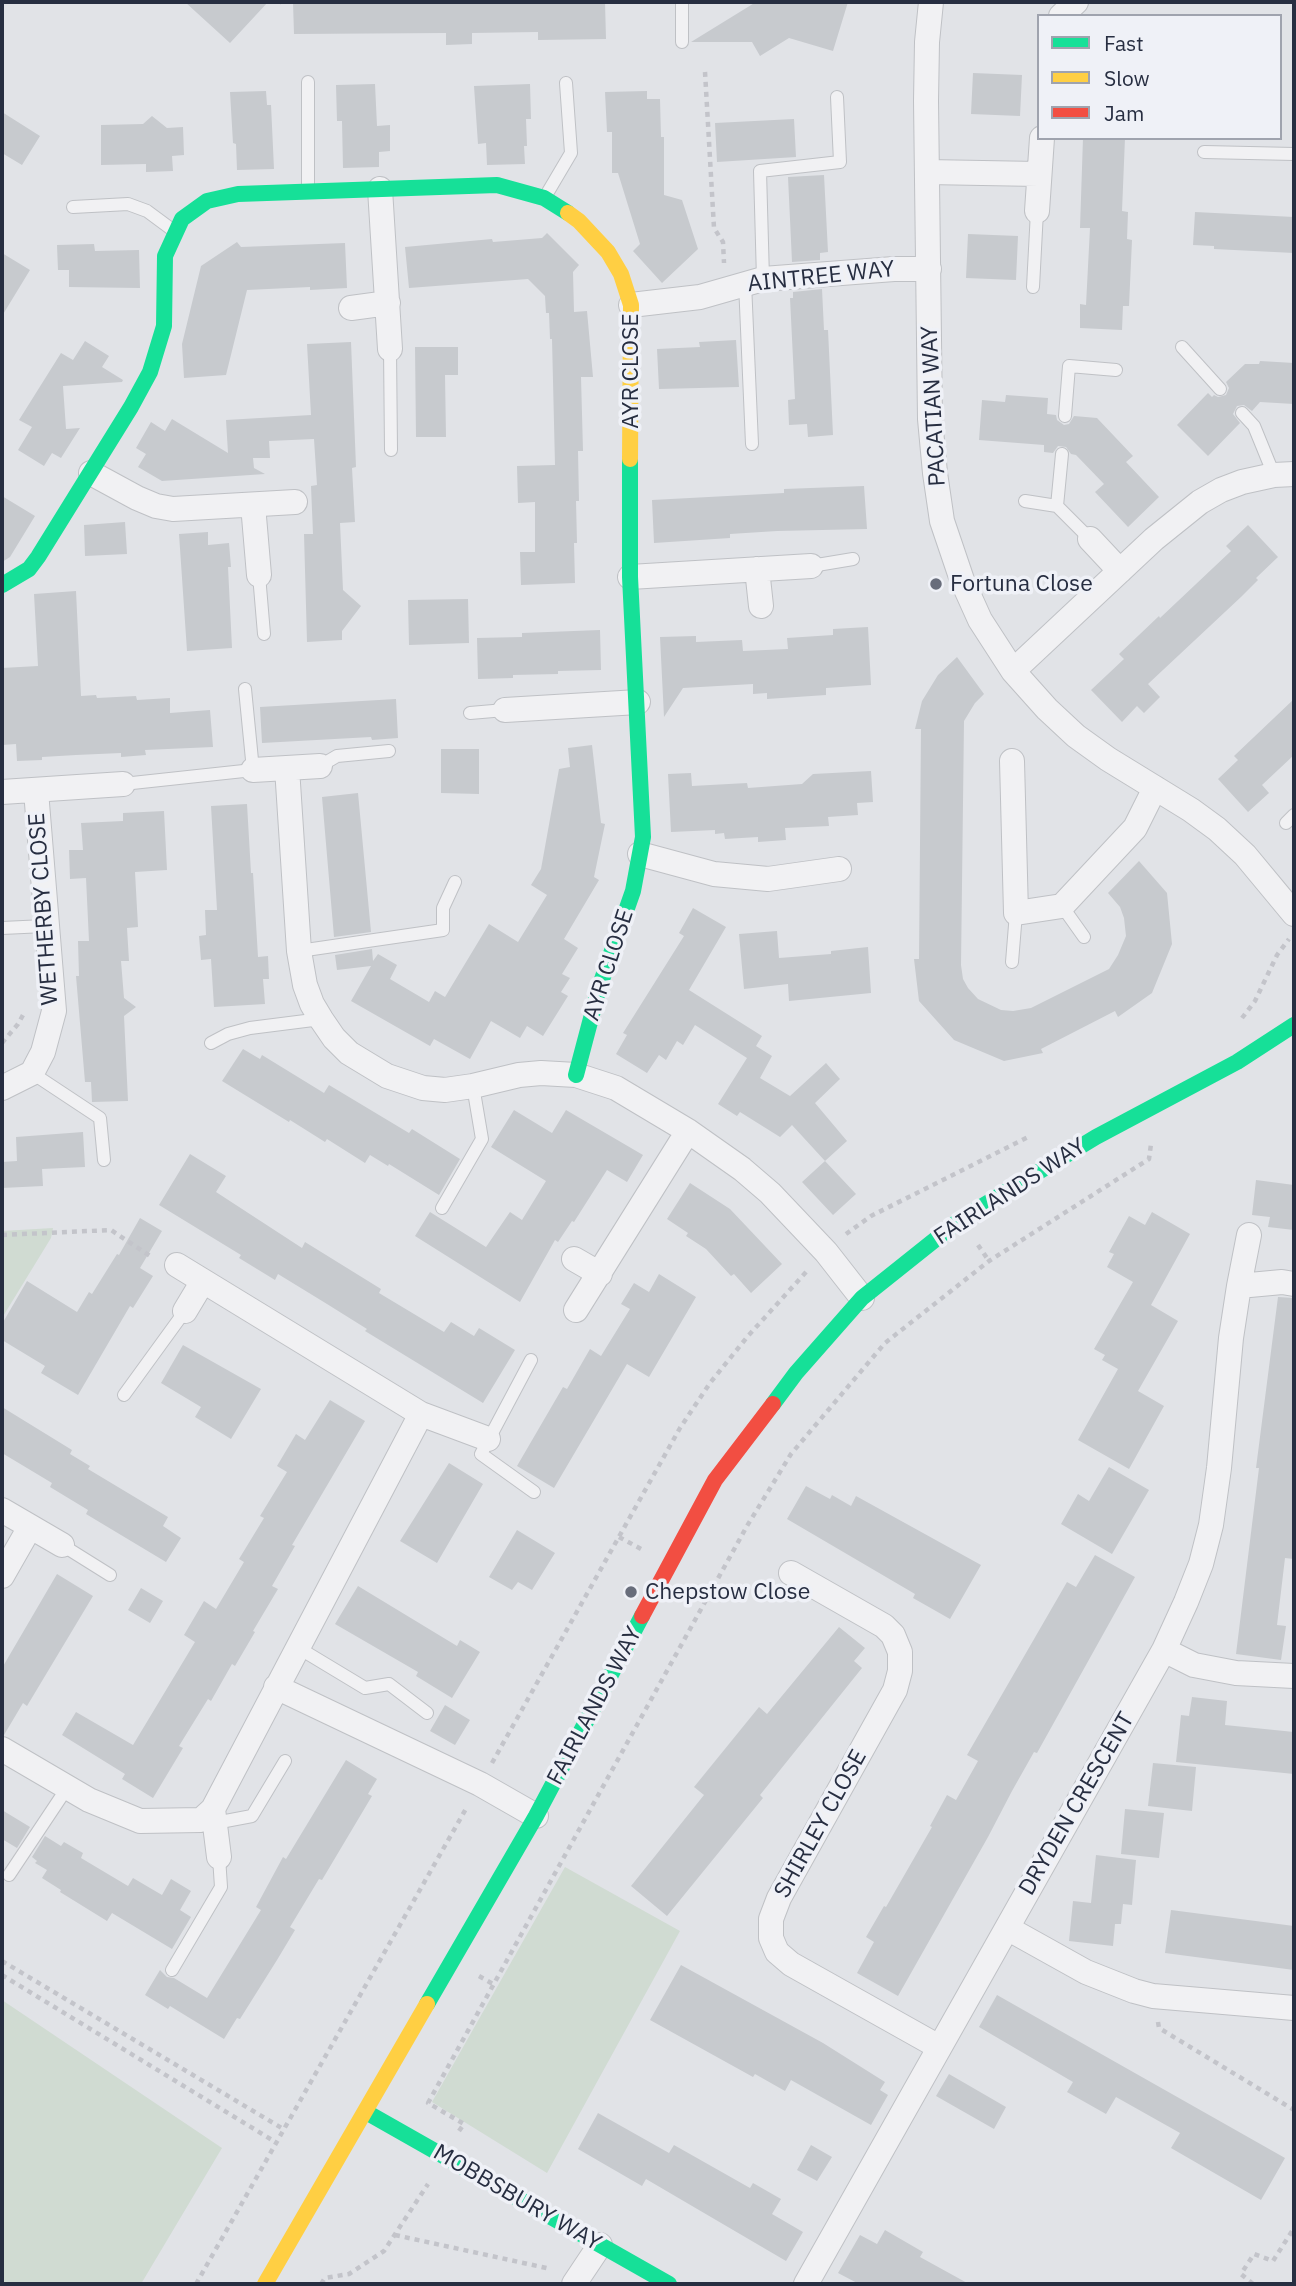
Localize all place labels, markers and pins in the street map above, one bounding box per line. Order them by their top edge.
place label: Fortuna Close [950,570,1093,598]
marker: Fortuna Close [928,576,944,592]
place label: Chepstow Close [645,1578,810,1606]
marker: Chepstow Close [623,1584,639,1600]

